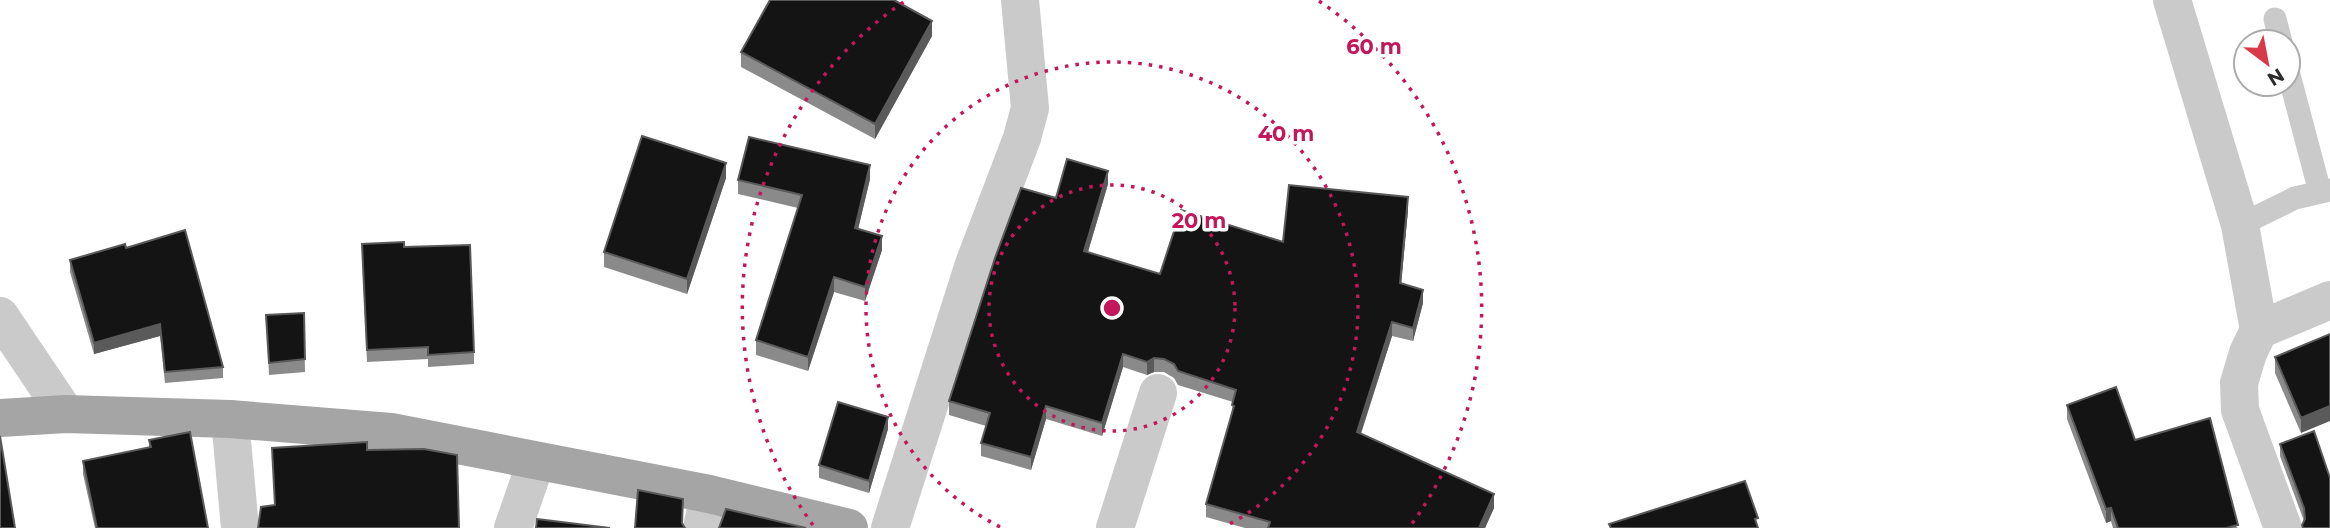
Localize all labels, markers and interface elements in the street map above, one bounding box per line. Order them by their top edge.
north arrow [2232,28,2302,98]
text: 60 m [1346,34,1402,59]
text: N [2263,63,2288,91]
text: 40 m [1258,121,1314,146]
text: 20 m [1172,208,1226,233]
centre of rings [1100,296,1124,320]

